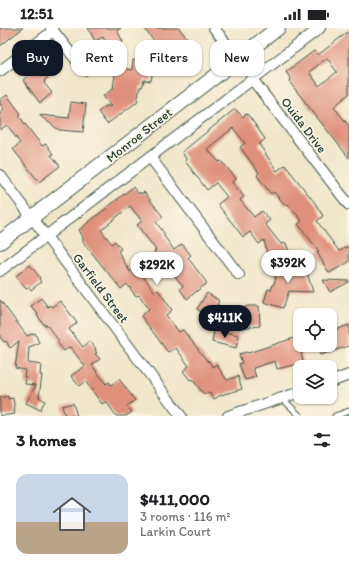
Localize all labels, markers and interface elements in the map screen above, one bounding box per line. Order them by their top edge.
text: 12:51 [20,5,53,23]
chip: Buy [12,40,63,76]
chip: Rent [71,40,127,76]
chip: Filters [135,40,202,76]
chip: New [210,40,264,76]
street label: Ouida Drive [278,94,330,156]
street label: Monroe Street [103,105,175,165]
street label: Garfield Street [70,250,132,326]
pin: $392K [260,250,316,284]
pin: $292K [129,252,185,286]
text: $392K [270,255,306,270]
text: $292K [139,257,175,272]
pin: $411K [197,305,253,339]
map controls [293,308,337,404]
button: locate [293,308,337,352]
text: $411K [208,310,242,325]
button: layers [293,360,337,404]
icon: filters [311,429,333,451]
text: 3 homes [16,430,76,450]
text: $411,000 [140,489,210,509]
icon: home [48,490,96,538]
text: 3 rooms · 116 m² [140,509,231,524]
text: Larkin Court [140,524,211,539]

